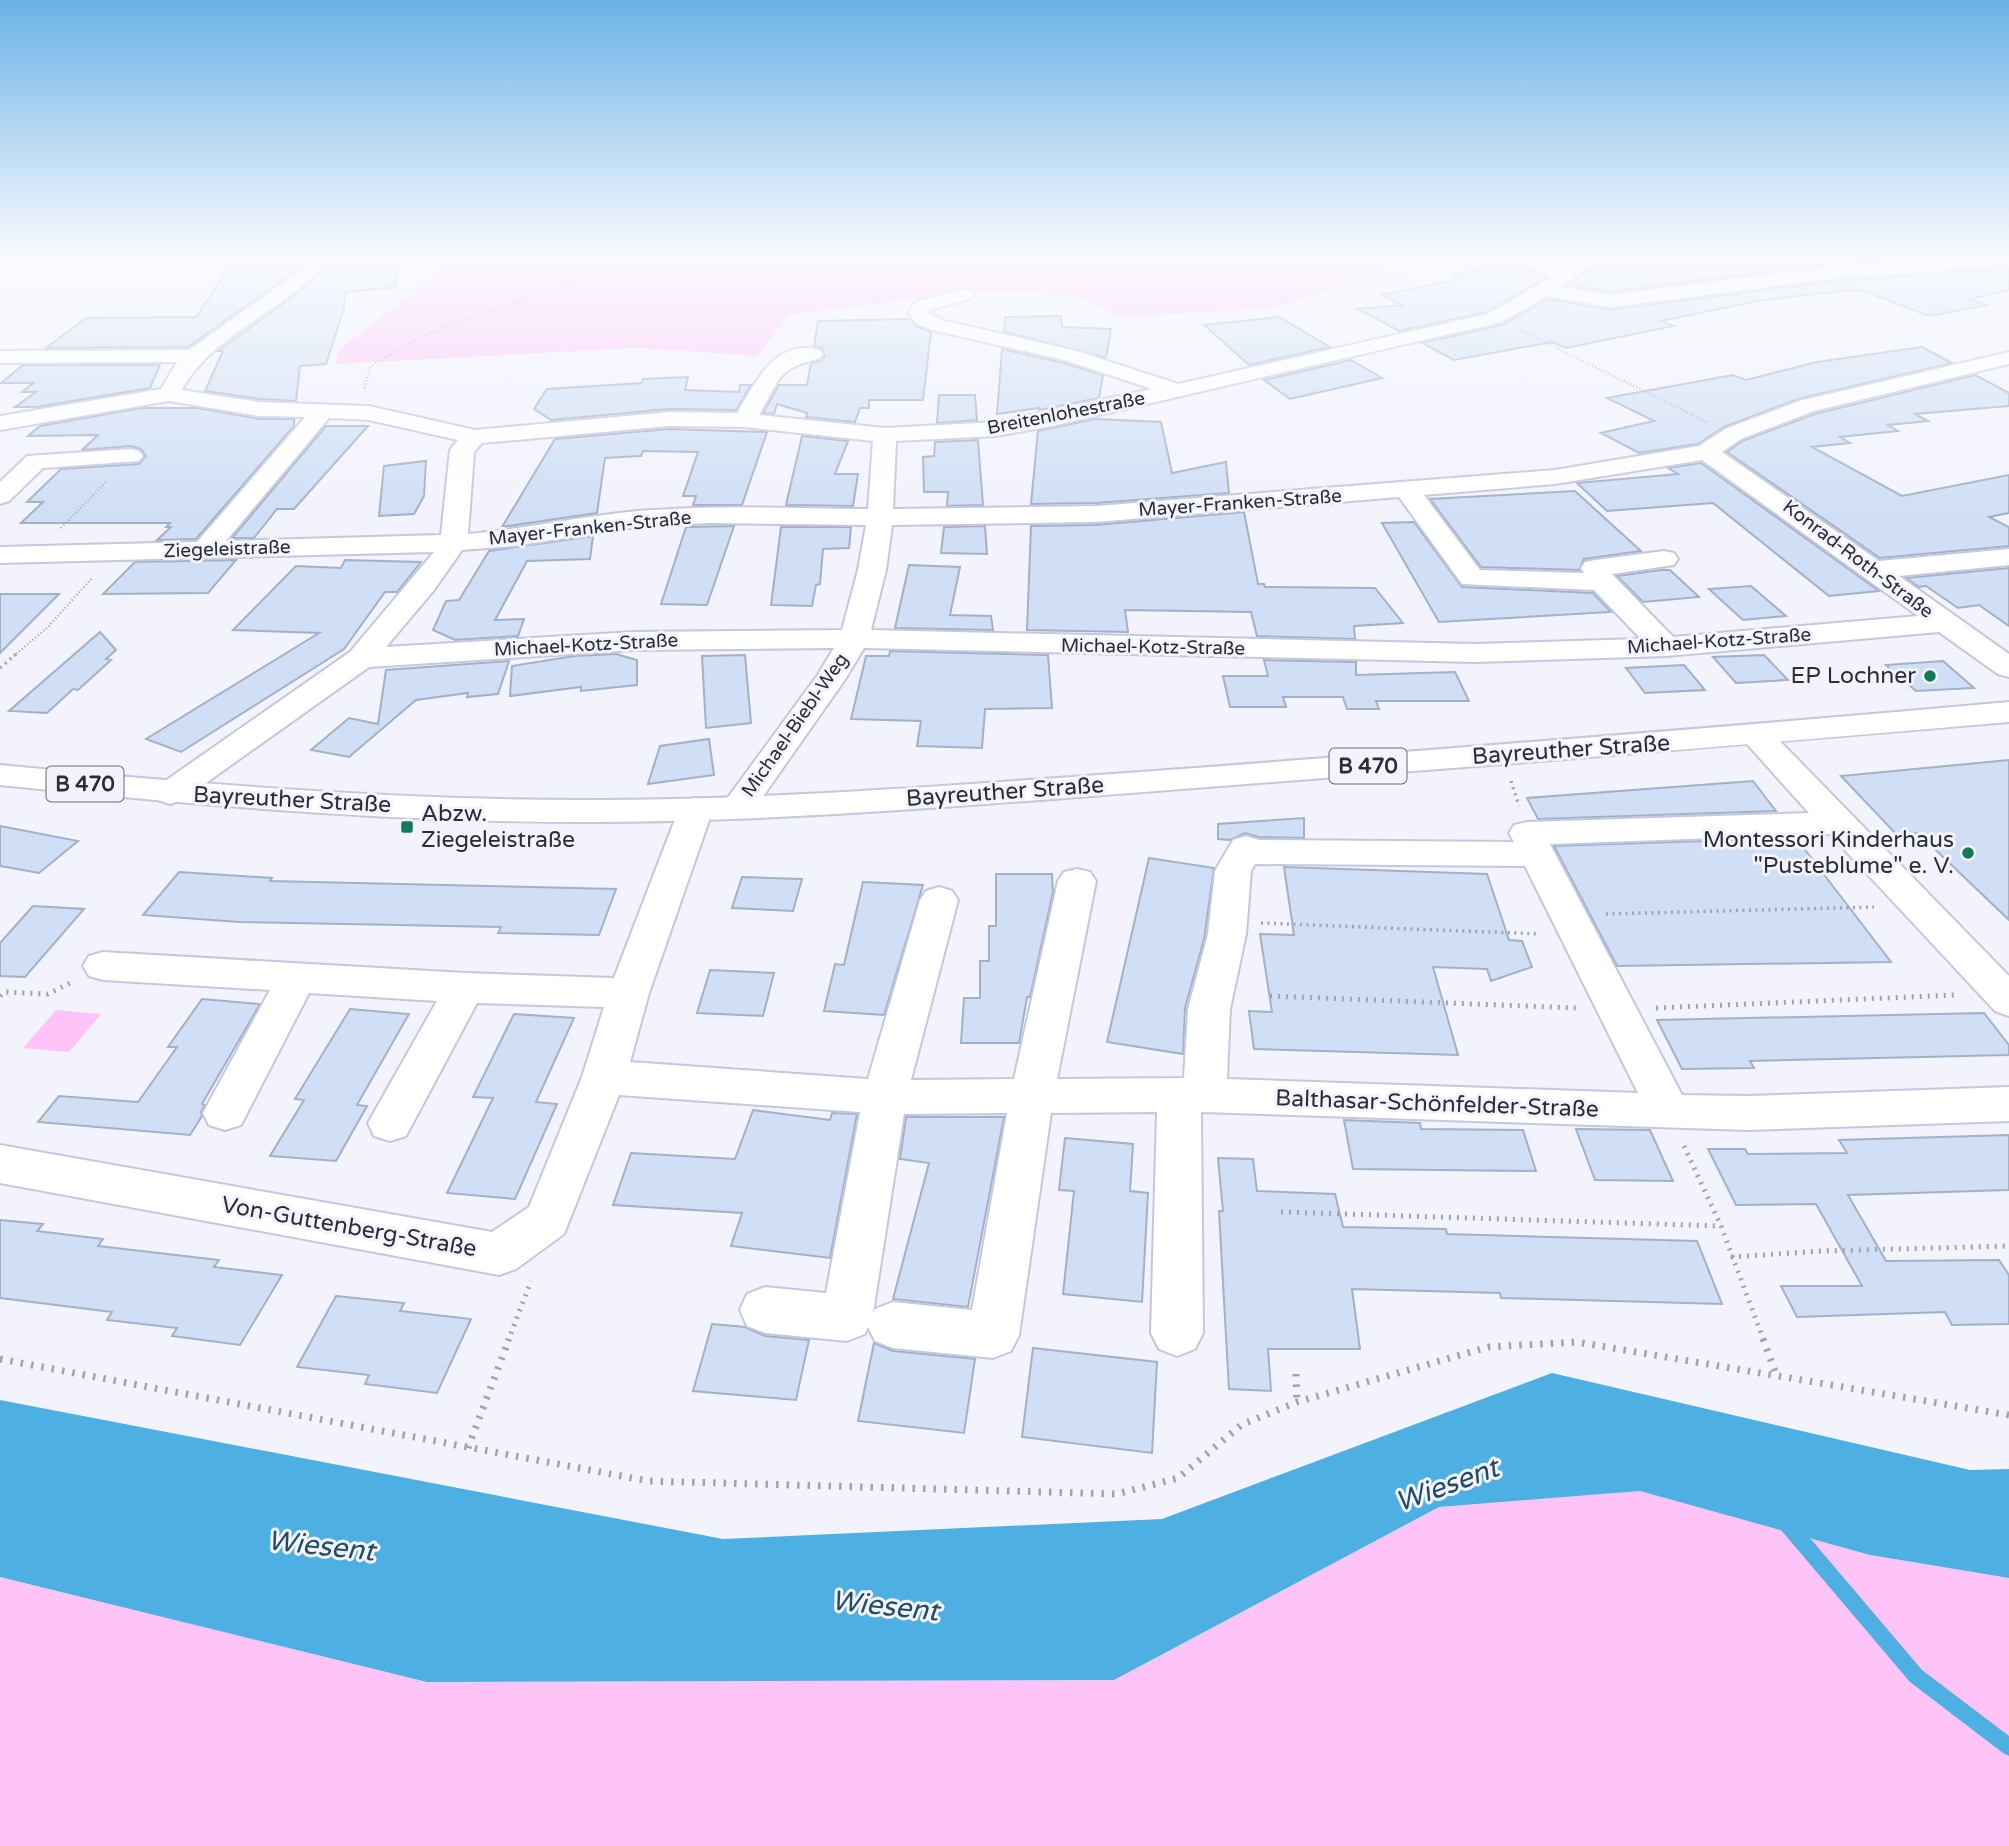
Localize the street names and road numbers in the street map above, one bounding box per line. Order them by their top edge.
street label: Breitenlohestraße [985,387,1147,439]
street label: Mayer-Franken-Straße [1137,485,1343,521]
street label: Konrad-Roth-Straße [1779,495,1937,623]
street label: Mayer-Franken-Straße [487,506,693,550]
street label: Ziegeleistraße [163,536,291,562]
street label: Michael-Kotz-Straße [1626,624,1812,658]
street label: Michael-Kotz-Straße [493,629,679,661]
street label: Michael-Kotz-Straße [1061,634,1245,660]
street label: Michael-Biebl-Weg [737,649,853,801]
street label: Bayreuther Straße [1471,729,1671,771]
road number: B 470 [1330,748,1406,784]
road number: B 470 [46,766,124,802]
street label: Bayreuther Straße [905,771,1105,813]
street label: Bayreuther Straße [192,781,392,819]
street label: Balthasar-Schönfelder-Straße [1275,1084,1599,1124]
street label: Von-Guttenberg-Straße [219,1191,479,1263]

